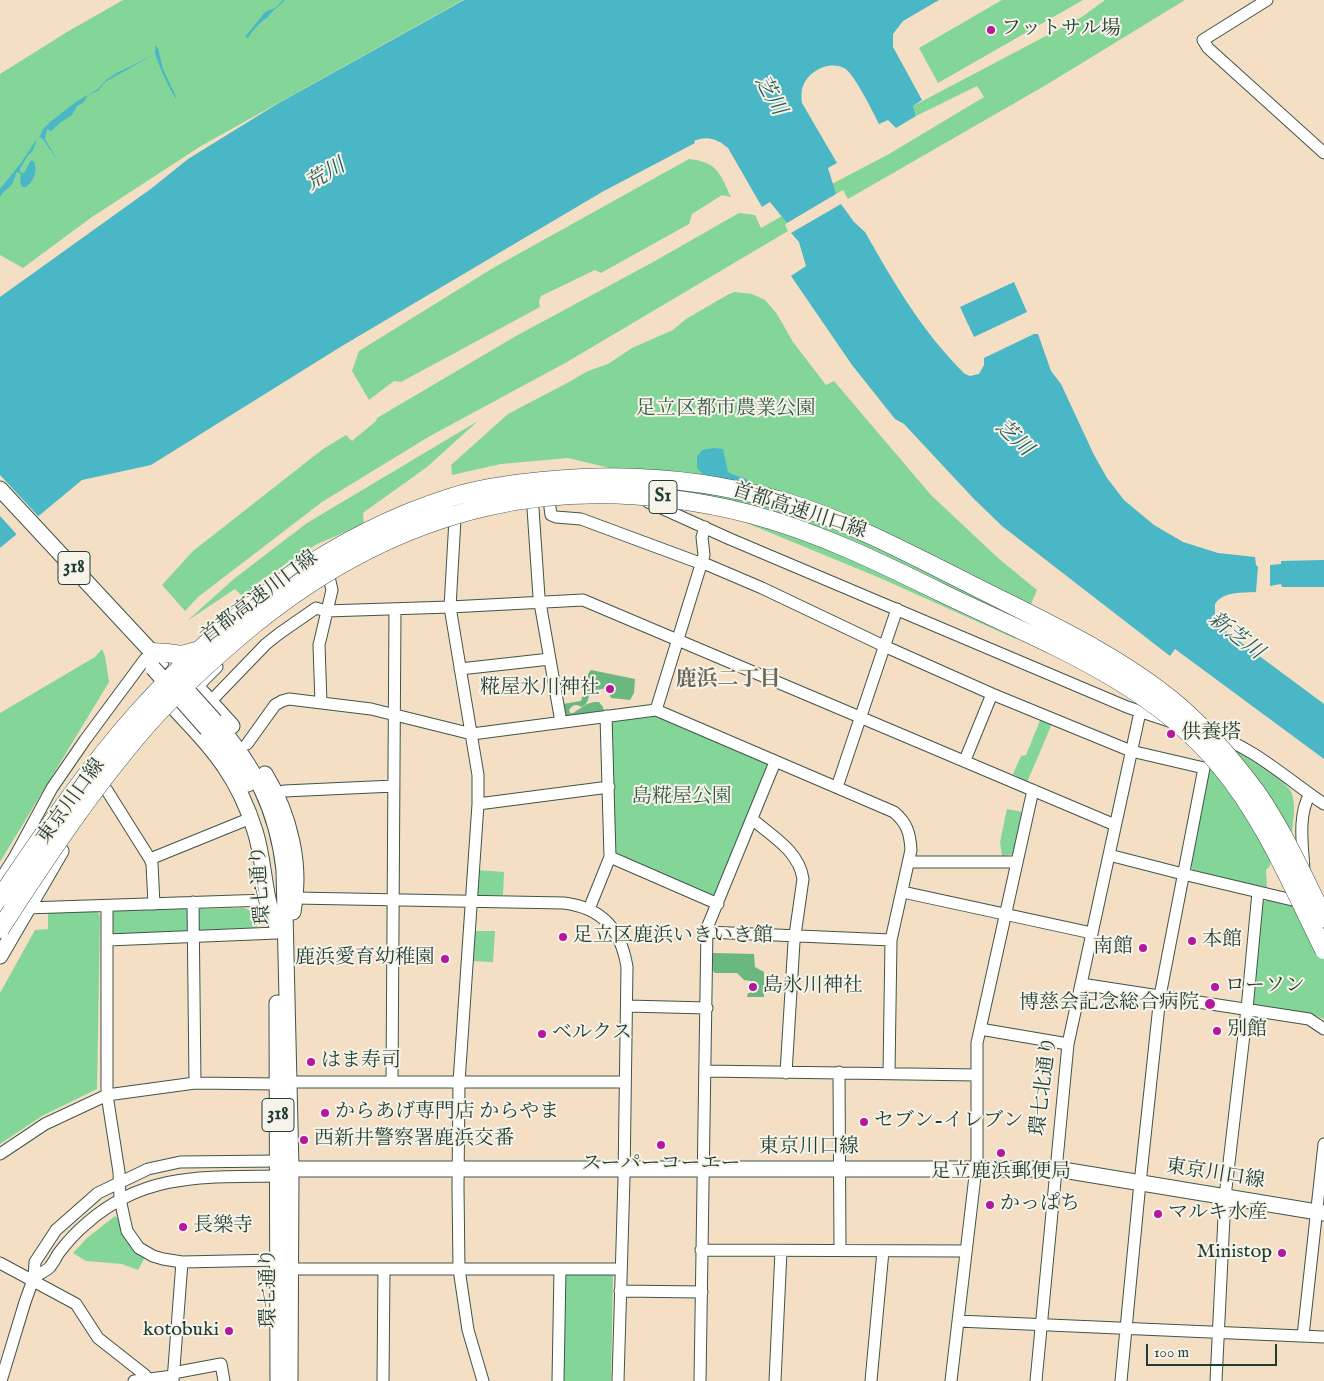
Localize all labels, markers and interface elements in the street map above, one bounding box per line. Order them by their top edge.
place label: フットサル場 [1001,18,1121,42]
marker: フットサル場 [985,24,997,36]
water label: 芝川 [748,72,790,120]
water label: 荒川 [302,154,350,198]
park label: 足立区都市農業公園 [636,398,816,422]
water label: 芝川 [989,415,1037,463]
street label: 首都高速川口線 [729,479,869,545]
road number: S1 [649,481,677,514]
street label: 首都高速川口線 [197,546,323,650]
road number: 318 [58,552,90,584]
water label: 新芝川 [1202,608,1268,666]
district label: 鹿浜二丁目 [676,668,780,694]
place label: 糀屋氷川神社 [480,677,600,701]
marker: 糀屋氷川神社 [604,683,616,695]
place label: 供養塔 [1181,722,1241,746]
marker: 供養塔 [1165,728,1177,740]
street label: 東京川口線 [33,754,111,850]
park label: 島糀屋公園 [632,786,732,810]
street label: 環七通り [247,844,277,926]
place label: 足立区鹿浜いきいき館 [573,925,773,949]
place label: 本館 [1202,929,1242,953]
marker: 足立区鹿浜いきいき館 [557,931,569,943]
marker: 本館 [1186,935,1198,947]
place label: 南館 [1093,936,1133,960]
marker: 南館 [1137,942,1149,954]
place label: 鹿浜愛育幼稚園 [295,947,435,971]
marker: 鹿浜愛育幼稚園 [439,953,451,965]
place label: 島氷川神社 [763,975,863,999]
place label: ローソン [1225,975,1305,999]
marker: 島氷川神社 [747,981,759,993]
marker: ローソン [1209,981,1221,993]
place label: 博慈会記念総合病院 [1019,992,1199,1016]
marker: 博慈会記念総合病院 [1203,997,1217,1011]
place label: 別館 [1227,1019,1267,1043]
place label: ベルクス [552,1022,632,1046]
marker: 別館 [1211,1025,1223,1037]
marker: ベルクス [536,1028,548,1040]
street label: 環七北通り [1027,1035,1063,1137]
place label: はま寿司 [321,1050,401,1074]
marker: はま寿司 [305,1056,317,1068]
road number: 318 [262,1098,294,1132]
place label: からあげ専門店 からやま [335,1101,559,1125]
marker: からあげ専門店 からやま [319,1107,331,1119]
place label: セブン-イレブン [874,1110,1023,1134]
marker: セブン-イレブン [858,1116,870,1128]
place label: 西新井警察署鹿浜交番 [314,1128,514,1152]
marker: 西新井警察署鹿浜交番 [298,1134,310,1146]
street label: 東京川口線 [759,1136,859,1160]
marker: スーパーコーエー [655,1139,667,1151]
marker: 足立鹿浜郵便局 [995,1147,1007,1159]
place label: スーパーコーエー [582,1153,740,1177]
street label: 東京川口線 [1164,1155,1266,1195]
place label: 足立鹿浜郵便局 [931,1161,1071,1185]
place label: かっぱち [1000,1193,1080,1217]
marker: かっぱち [984,1199,996,1211]
place label: マルキ水産 [1168,1202,1268,1226]
marker: マルキ水産 [1152,1208,1164,1220]
place label: 長樂寺 [193,1215,253,1239]
marker: 長樂寺 [177,1221,189,1233]
place label: Ministop [1196,1241,1272,1265]
marker: Ministop [1276,1247,1288,1259]
street label: 環七通り [258,1248,282,1328]
place label: kotobuki [143,1319,219,1343]
marker: kotobuki [223,1325,235,1337]
scale bar [1149,1334,1280,1366]
text: 100 m [1154,1343,1189,1362]

